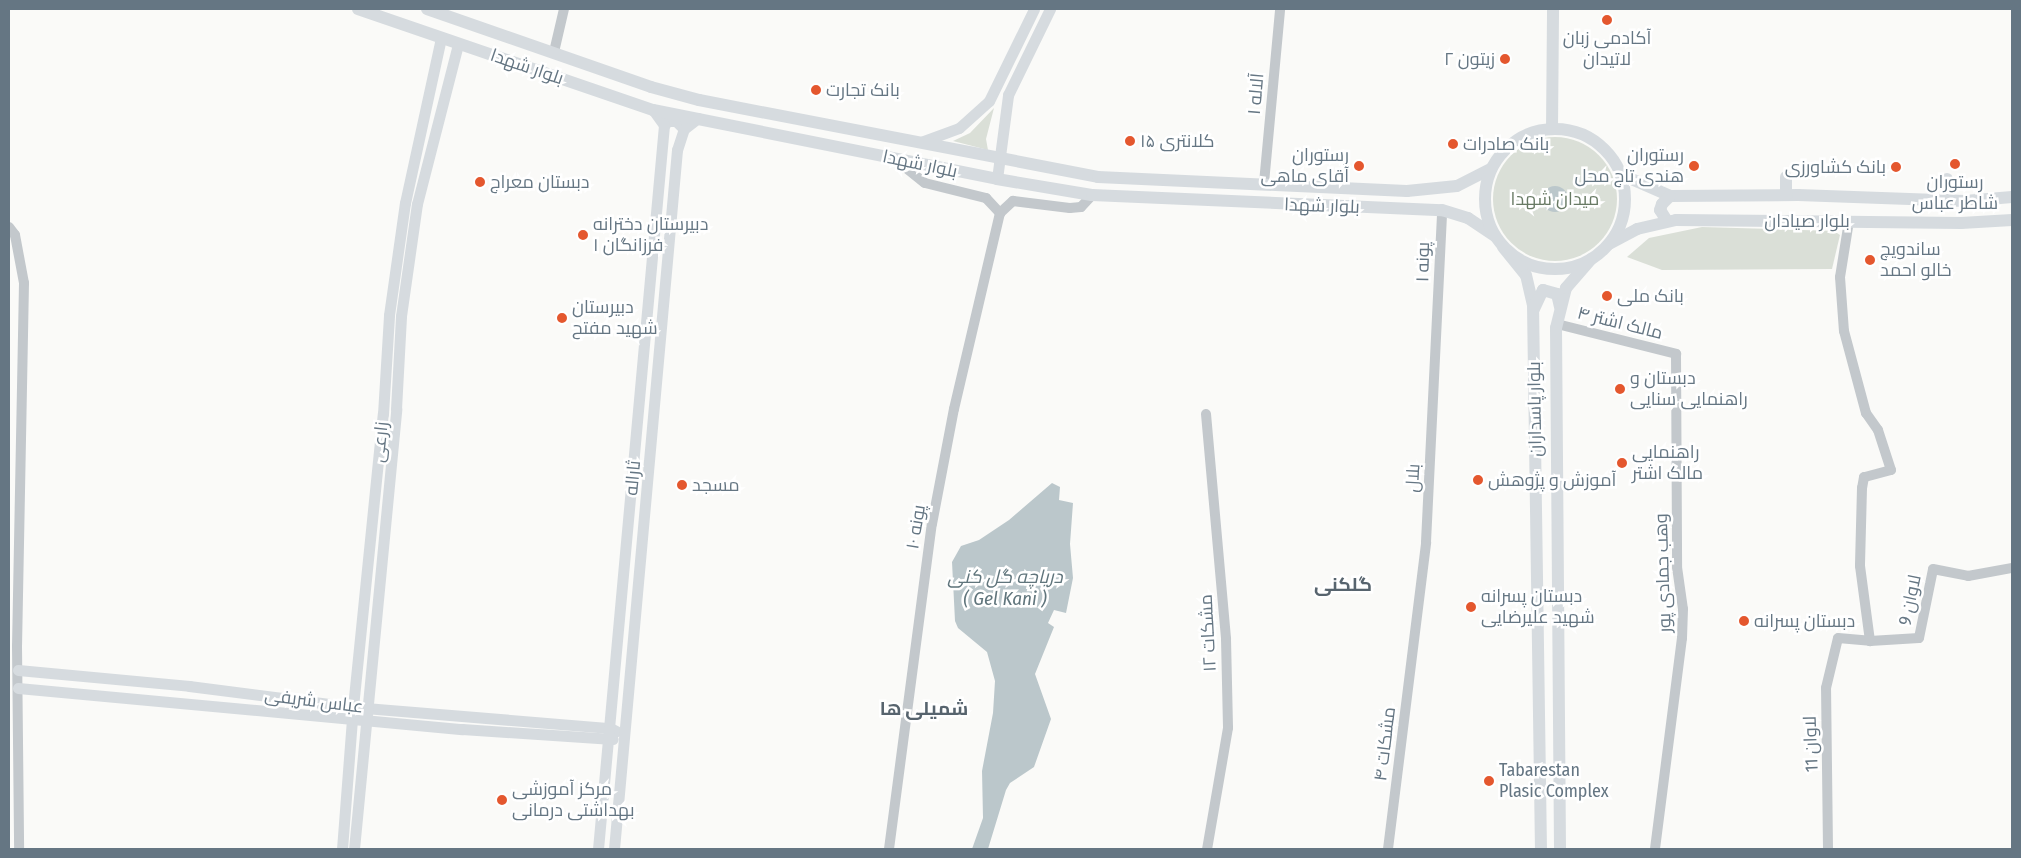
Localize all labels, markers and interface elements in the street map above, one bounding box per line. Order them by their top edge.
marker: آکادمی زبان لاتیدان [1601,14,1613,26]
place label: آکادمی زبان لاتیدان [1563,28,1651,70]
street label: بلوار شهدا [488,44,566,90]
place label: زیتون ۲ [1444,48,1495,70]
marker: زیتون ۲ [1499,53,1511,65]
street label: آلاله ۱ [1243,72,1269,116]
place label: بانک تجارت [826,79,900,101]
marker: بانک تجارت [810,84,822,96]
place label: کلانتری ۱۵ [1140,130,1215,152]
place label: بانک صادرات [1463,133,1549,155]
marker: کلانتری ۱۵ [1124,135,1136,147]
marker: بانک صادرات [1447,138,1459,150]
place label: رستوران آقای ماهی [1260,145,1349,188]
place label: رستوران هندی تاج محل [1575,145,1684,188]
street label: بلوار شهدا [881,146,959,182]
place label: بانک کشاورزی [1785,156,1886,178]
marker: رستوران شاطر عباس [1949,158,1961,170]
marker: رستوران آقای ماهی [1353,160,1365,172]
marker: رستوران هندی تاج محل [1688,160,1700,172]
marker: بانک کشاورزی [1890,161,1902,173]
place label: دبستان معراج [490,171,589,193]
place label: رستوران شاطر عباس [1912,172,1998,214]
marker: دبستان معراج [474,176,486,188]
park label: میدان شهدا [1511,188,1599,210]
street label: بلوار شهدا [1284,194,1360,218]
street label: بلوار صیادان [1764,210,1850,232]
place label: دبیرستان دخترانه فرزانگان ۱ [593,214,708,256]
marker: دبیرستان دخترانه فرزانگان ۱ [577,229,589,241]
place label: ساندویچ خالو احمد [1880,239,1951,282]
street label: پونه ۱ [1412,242,1434,282]
marker: ساندویچ خالو احمد [1864,254,1876,266]
place label: بانک ملی [1617,285,1684,307]
marker: بانک ملی [1601,290,1613,302]
place label: دبیرستان شهید مفتح [572,297,658,340]
street label: مالک اشتر ۴ [1575,302,1665,344]
marker: دبیرستان شهید مفتح [556,312,568,324]
street label: بلوار پاسداران [1523,361,1547,457]
place label: دبستان و راهنمایی سنایی [1630,368,1748,410]
marker: دبستان و راهنمایی سنایی [1614,383,1626,395]
street label: زارعی [367,421,393,463]
place label: راهنمایی مالک اشتر [1632,442,1703,484]
marker: راهنمایی مالک اشتر [1616,457,1628,469]
street label: ثاراله [621,460,645,496]
street label: بلال [1401,463,1425,493]
place label: آموزش و پژوهش [1488,469,1616,491]
place label: مسجد [692,474,740,496]
marker: آموزش و پژوهش [1472,474,1484,486]
marker: مسجد [676,479,688,491]
street label: پونه ۱۰ [902,503,930,551]
street label: وهب جمادی پور [1650,513,1676,633]
water label: دریاچه گل کنی ( Gel Kani ) [947,566,1063,610]
street label: لاوان 9 [1894,573,1926,627]
district label: گلکنی [1314,574,1372,596]
place label: دبستان پسرانه شهید علیرضایی [1481,586,1595,628]
street label: مشکات ۱۲ [1195,594,1221,672]
marker: دبستان پسرانه شهید علیرضایی [1465,601,1477,613]
place label: دبستان پسرانه [1754,610,1855,632]
marker: دبستان پسرانه [1738,615,1750,627]
street label: عباس شریفی [263,684,365,718]
district label: شمیلی ها [880,698,968,720]
street label: مشکات ۴ [1370,706,1400,782]
street label: لاوان 11 [1799,716,1823,772]
place label: Tabarestan Plasic Complex [1499,760,1609,802]
marker: Tabarestan Plasic Complex [1483,775,1495,787]
place label: مرکز آموزشی بهداشتی درمانی [512,779,634,822]
marker: مرکز آموزشی بهداشتی درمانی [496,794,508,806]

